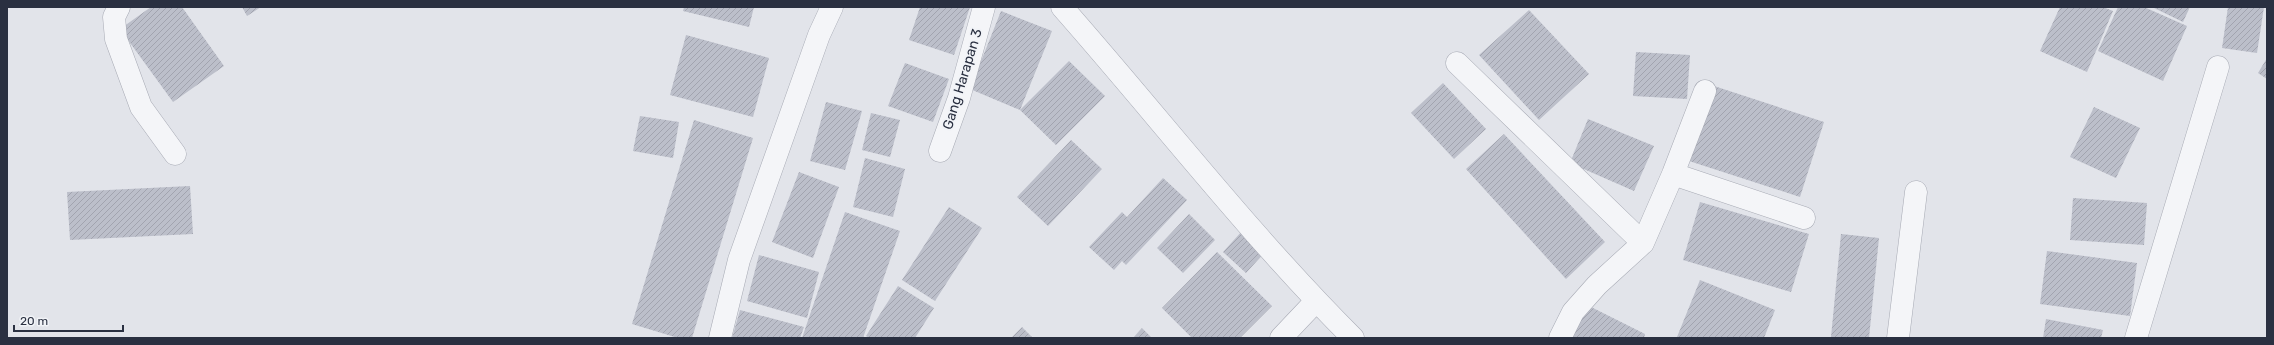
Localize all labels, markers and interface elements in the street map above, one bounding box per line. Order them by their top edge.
street label: Gang Harapan 3 [939,27,986,132]
scale bar [14,307,123,333]
text: 20 m [20,314,48,328]

